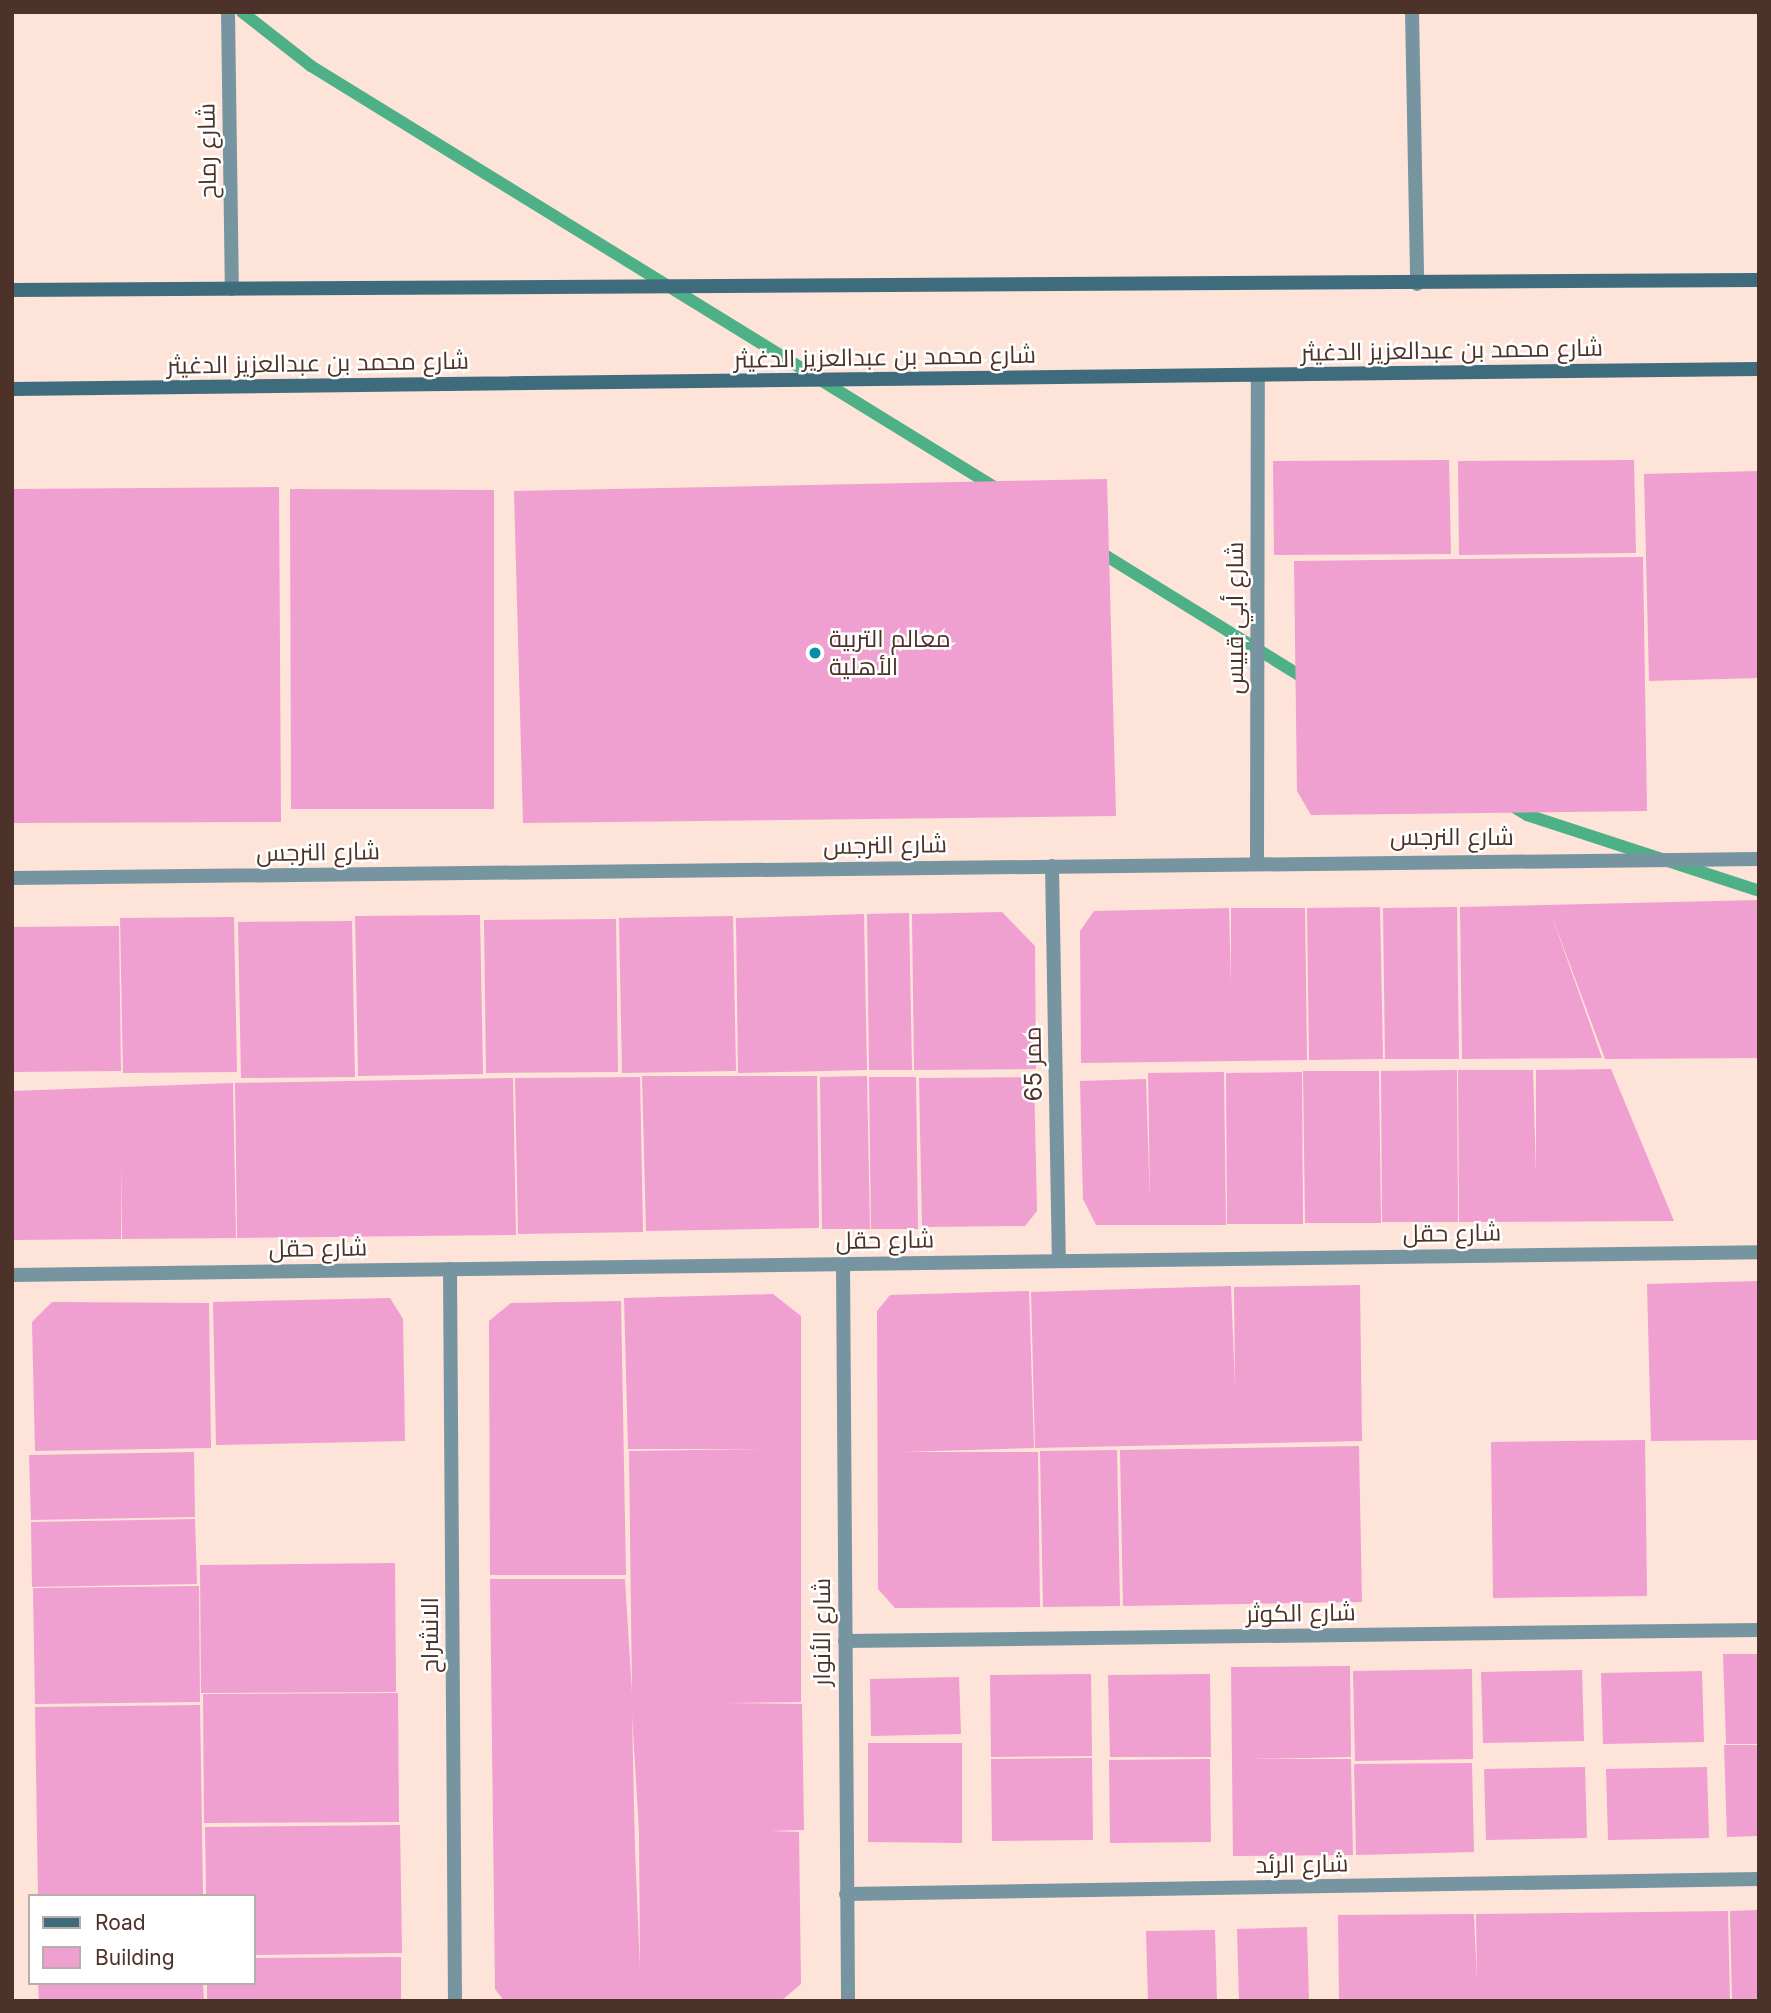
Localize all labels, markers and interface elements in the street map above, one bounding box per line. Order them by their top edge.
street label: شارع رماح [192,103,222,199]
street label: شارع محمد بن عبدالعزيز الدغيثر [1301,333,1603,367]
street label: شارع محمد بن عبدالعزيز الدغيثر [734,340,1036,374]
street label: شارع محمد بن عبدالعزيز الدغيثر [167,346,469,380]
street label: شارع أبي قبيس [1221,542,1249,694]
place label: معالم التربية الأهلية [829,625,951,681]
marker: معالم التربية الأهلية [807,645,823,661]
street label: شارع النرجس [1390,823,1514,851]
street label: شارع النرجس [823,830,947,860]
street label: شارع النرجس [256,837,380,867]
street label: ممر 65 [1018,1026,1048,1102]
street label: شارع حقل [1402,1218,1502,1248]
street label: شارع حقل [835,1225,935,1255]
street label: شارع حقل [268,1233,368,1263]
street label: شارع الأنوار [808,1578,836,1686]
street label: الانشراح [416,1597,444,1673]
street label: شارع الكوثر [1246,1598,1356,1628]
street label: شارع الرئد [1255,1849,1349,1879]
legend [28,1894,256,1985]
text: Road [95,1910,146,1935]
text: Building [95,1945,175,1970]

